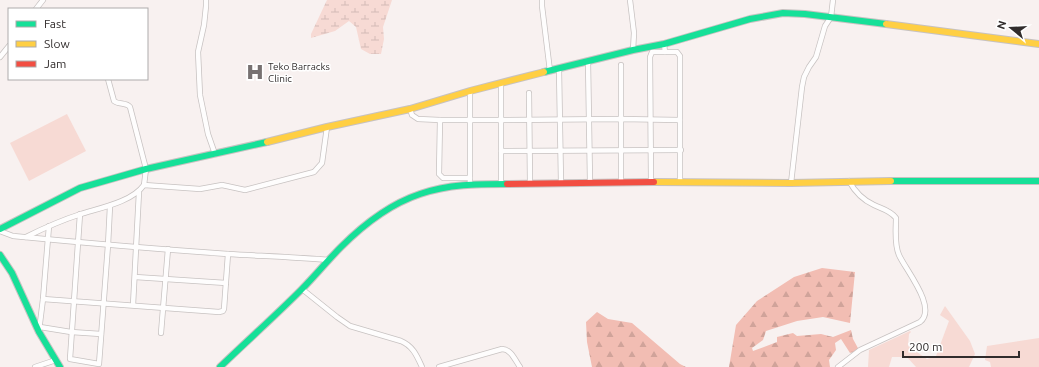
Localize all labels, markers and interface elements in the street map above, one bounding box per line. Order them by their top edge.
legend [8,8,148,80]
north arrow [991,8,1031,48]
text: Fast [44,17,66,30]
text: N [995,19,1008,31]
text: Slow [44,37,70,50]
text: Jam [44,57,66,70]
place label: Teko Barracks Clinic [268,61,330,84]
hospital icon: Teko Barracks Clinic [245,62,265,82]
scale bar [903,333,1019,359]
text: 200 m [909,340,942,353]

